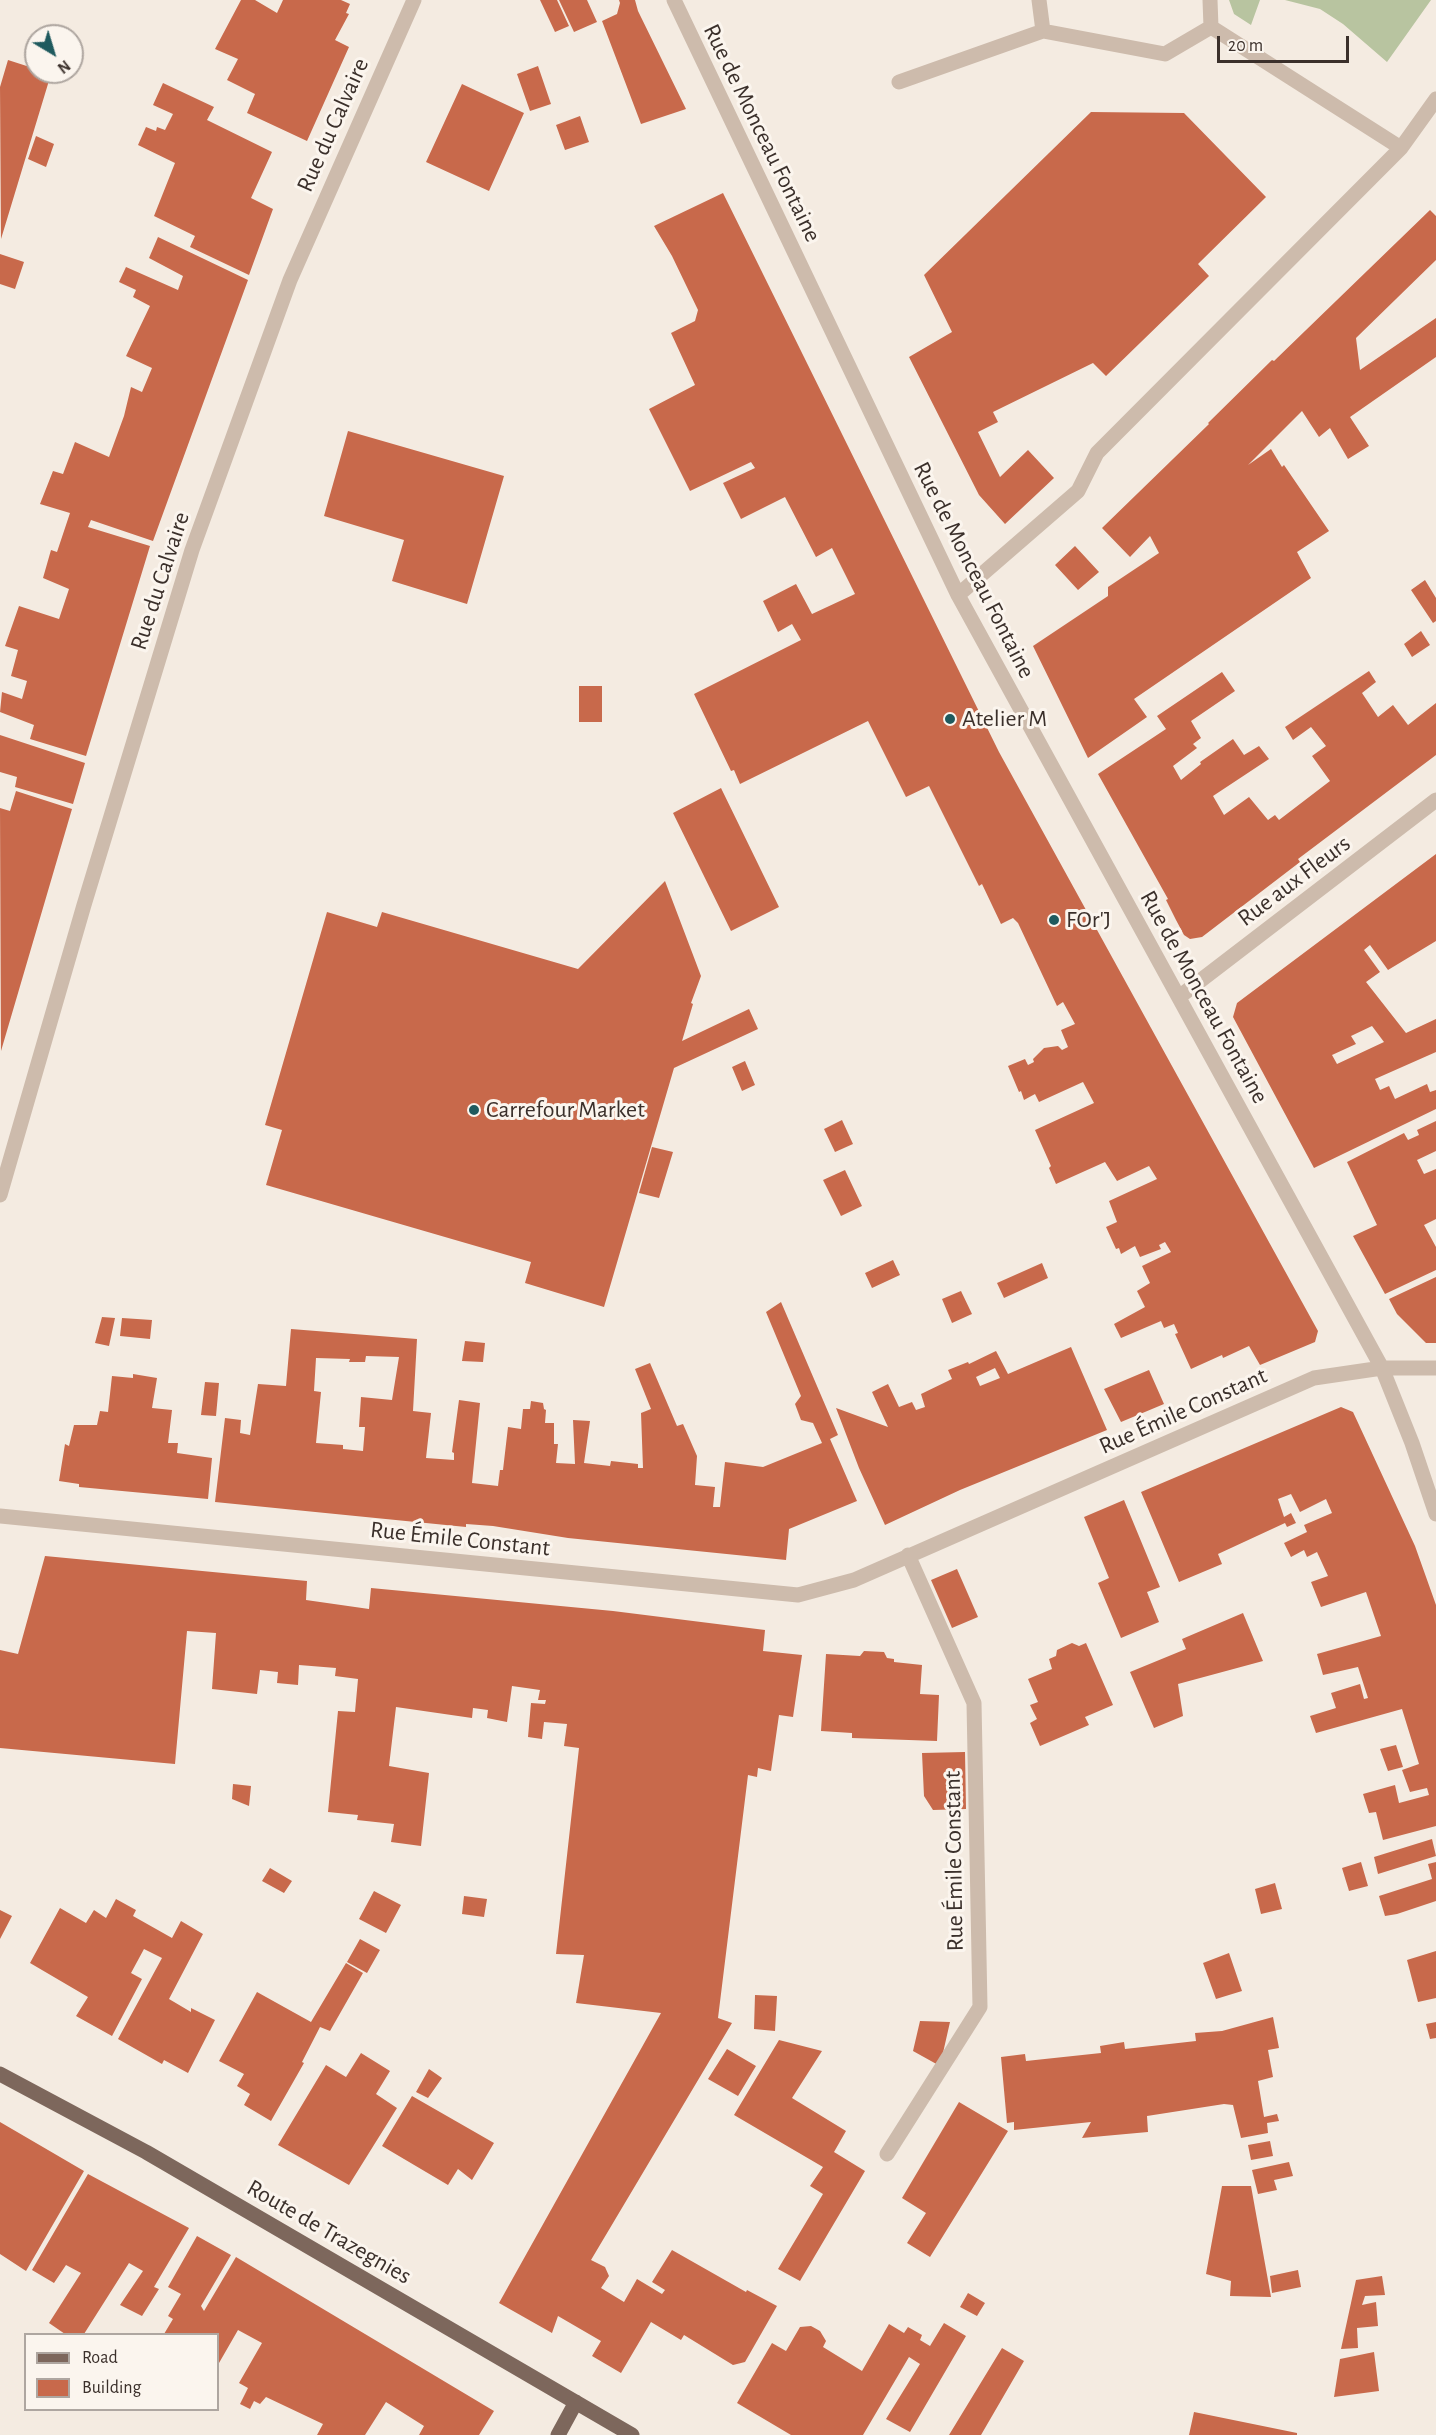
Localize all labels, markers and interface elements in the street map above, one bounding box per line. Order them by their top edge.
street label: Rue de Monceau Fontaine [697,19,827,247]
north arrow [24,24,84,84]
scale bar [1220,24,1352,62]
text: 20 m [1228,37,1263,55]
street label: Rue du Calvaire [291,54,375,196]
text: N [55,57,73,76]
street label: Rue de Monceau Fontaine [907,457,1041,683]
street label: Rue du Calvaire [124,508,196,654]
place label: Atelier M [962,705,1047,733]
marker: Atelier M [943,712,957,726]
street label: Rue aux Fleurs [1232,829,1356,933]
street label: Rue de Monceau Fontaine [1133,886,1275,1108]
place label: FOr'J [1066,906,1111,934]
marker: FOr'J [1047,913,1061,927]
place label: Carrefour Market [486,1096,645,1124]
marker: Carrefour Market [467,1103,481,1117]
street label: Rue Émile Constant [1095,1361,1271,1461]
street label: Rue Émile Constant [369,1515,551,1563]
street label: Rue Émile Constant [938,1770,970,1952]
street label: Route de Trazegnies [242,2173,416,2291]
legend [24,2333,219,2411]
text: Road [82,2349,118,2367]
text: Building [82,2379,141,2397]

